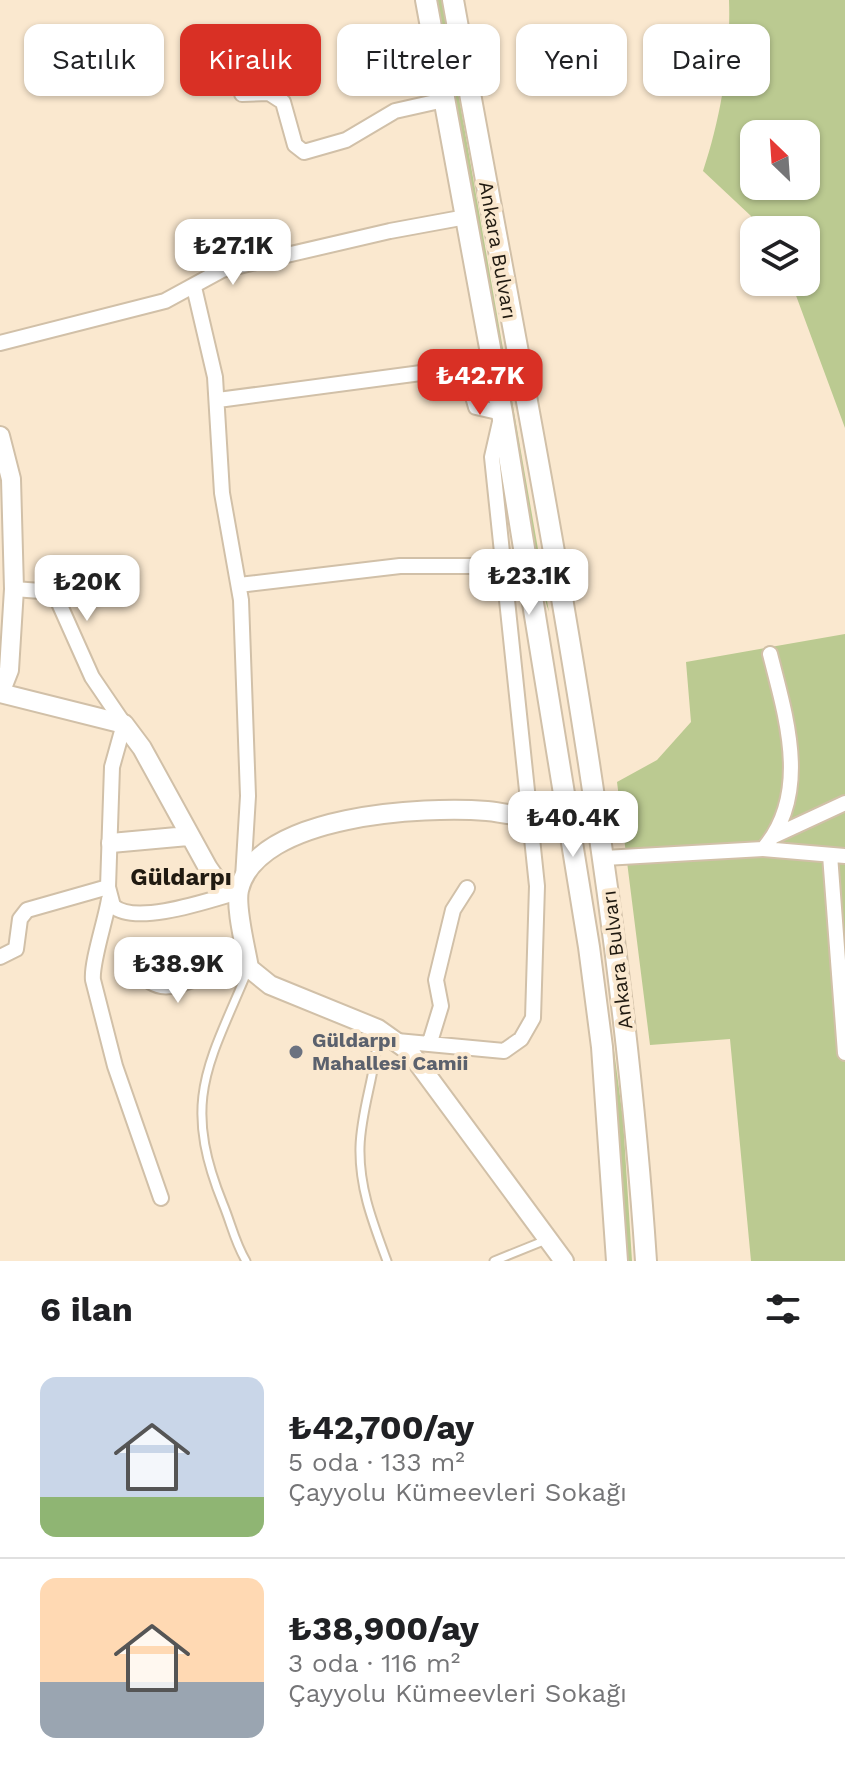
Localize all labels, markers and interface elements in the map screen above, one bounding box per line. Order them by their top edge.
chip: Satılık [24,24,164,96]
chip: Kiralık [180,24,321,96]
chip: Filtreler [337,24,500,96]
chip: Yeni [516,24,627,96]
chip: Daire [643,24,770,96]
north arrow [740,120,820,200]
map controls [740,120,820,296]
street label: Ankara Bulvarı [474,179,522,321]
button: layers [740,216,820,296]
pin: ₺27.1K [168,219,298,287]
text: ₺27.1K [193,230,273,260]
pin: ₺42.7K [415,349,545,417]
text: ₺42.7K [436,360,524,390]
pin: ₺23.1K [464,549,594,617]
pin: ₺20K [40,555,134,623]
text: ₺23.1K [487,560,571,590]
text: ₺20K [53,566,121,596]
pin: ₺40.4K [508,791,638,859]
text: ₺40.4K [526,802,620,832]
district label: Güldarpı [130,863,232,891]
street label: Ankara Bulvarı [597,889,637,1031]
pin: ₺38.9K [113,937,243,1005]
text: ₺38.9K [132,948,224,978]
place label: Güldarpı Mahallesi Camii [312,1028,468,1075]
marker: Güldarpı Mahallesi Camii [287,1043,305,1061]
icon: filters [761,1287,805,1331]
text: 6 ilan [40,1289,133,1329]
text: ₺42,700/ay [288,1407,474,1447]
icon: home [104,1409,200,1505]
text: 5 oda · 133 m² [288,1447,465,1477]
text: Çayyolu Kümeevleri Sokağı [288,1477,627,1507]
text: ₺38,900/ay [288,1608,479,1648]
icon: home [104,1610,200,1706]
text: 3 oda · 116 m² [288,1648,460,1678]
text: Çayyolu Kümeevleri Sokağı [288,1678,627,1708]

